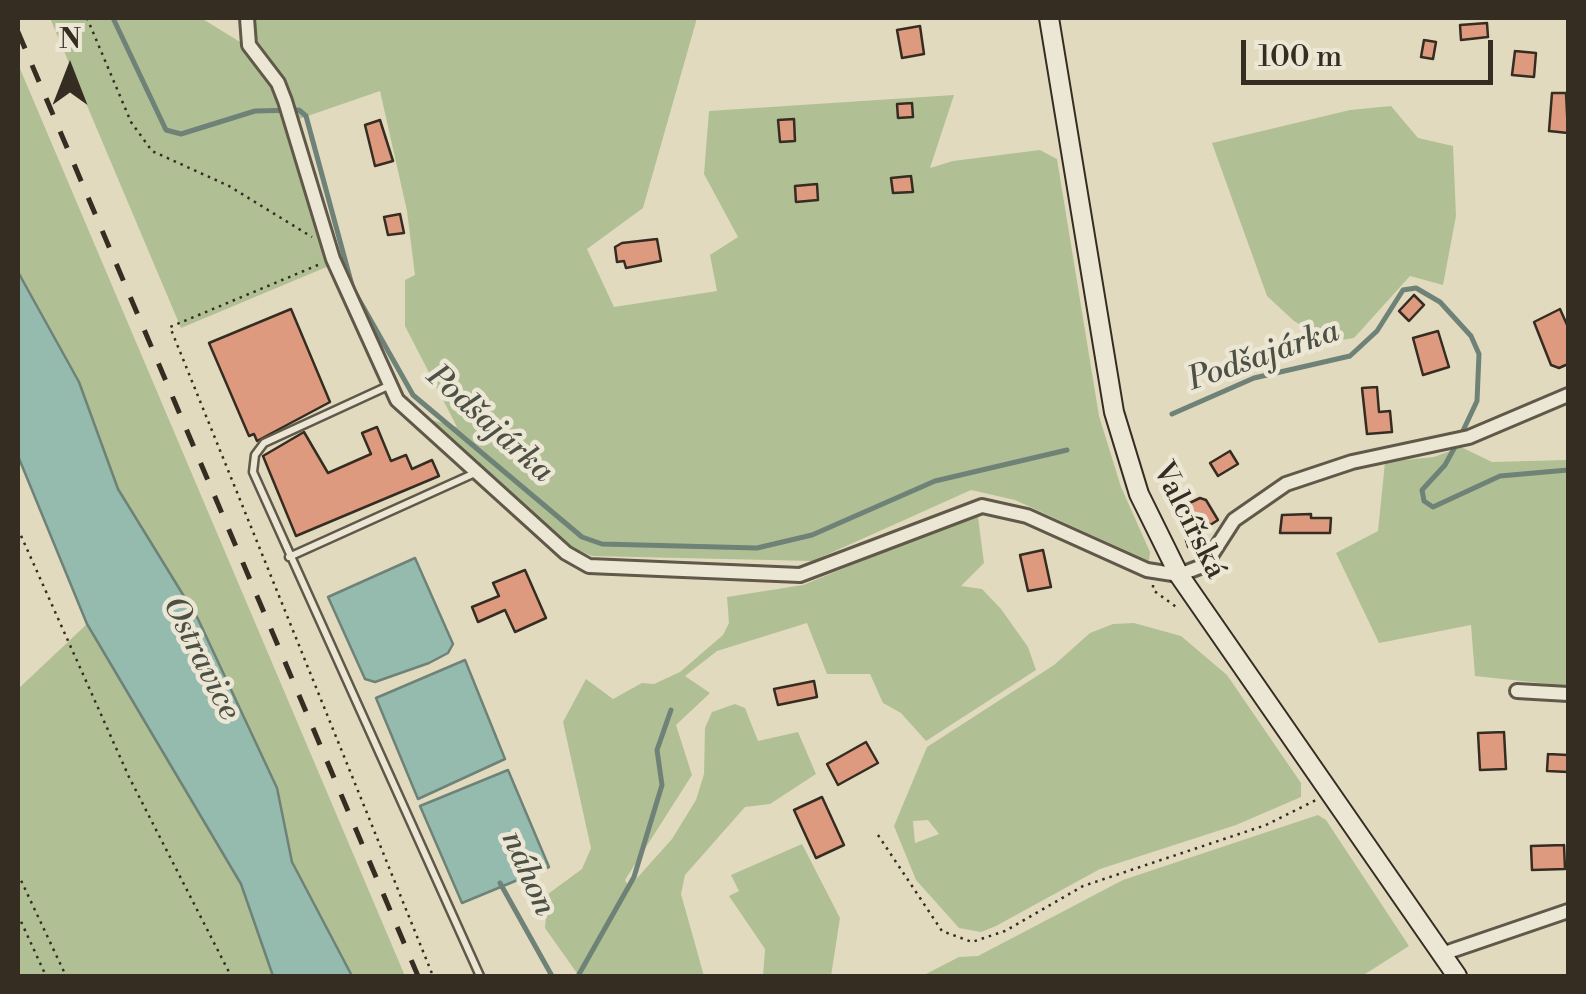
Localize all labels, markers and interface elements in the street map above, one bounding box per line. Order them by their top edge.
north arrow [20,20,120,120]
scale bar [1246,20,1498,82]
text: N [59,22,81,57]
text: 100 m [1258,38,1342,76]
water label: Podšajárka [1184,313,1344,401]
water label: Podšajárka [418,358,560,492]
street label: Valcířská [1143,457,1233,585]
water label: Ostravice [153,591,247,727]
water label: náhon [492,826,562,922]

